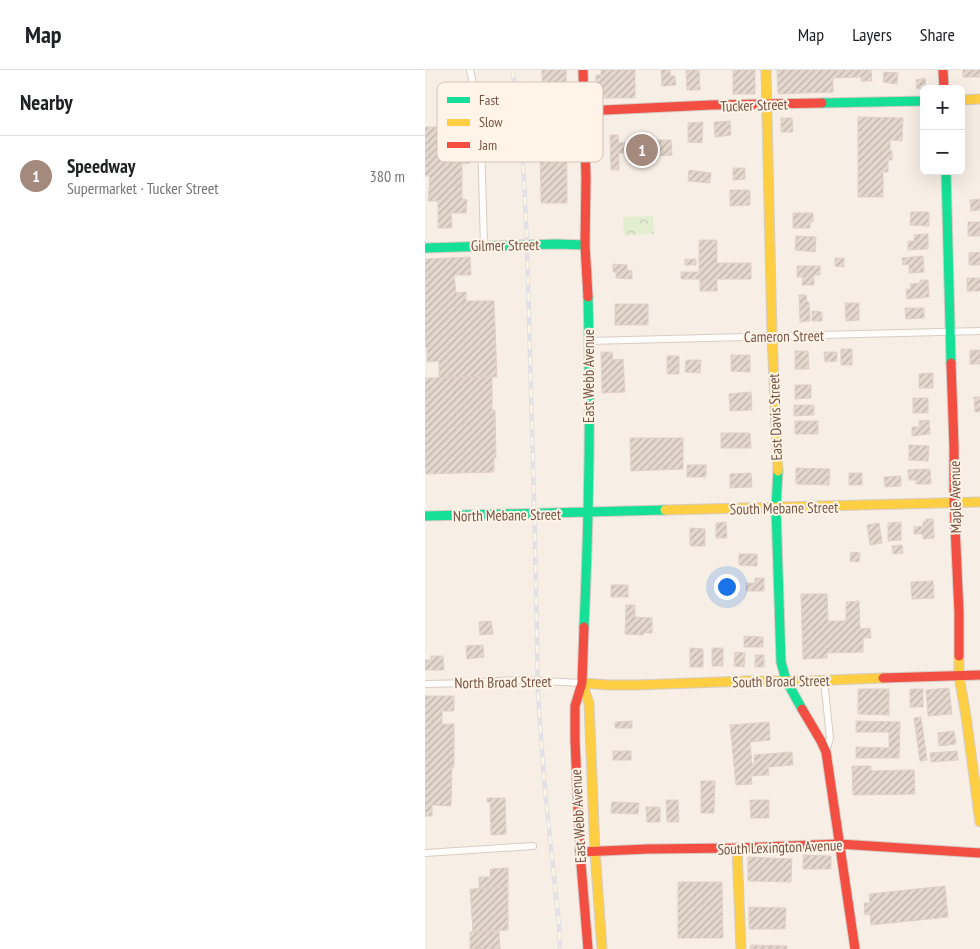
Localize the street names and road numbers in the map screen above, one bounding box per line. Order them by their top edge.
street label: Tucker Street [720,94,788,116]
street label: Gilmer Street [471,235,539,255]
street label: Cameron Street [744,326,824,346]
street label: East Webb Avenue [579,329,598,423]
street label: East Davis Street [764,373,786,461]
street label: Maple Avenue [945,461,965,533]
street label: South Mebane Street [730,498,838,518]
street label: North Mebane Street [453,505,561,525]
street label: South Broad Street [732,671,830,691]
street label: North Broad Street [454,672,552,692]
street label: East Webb Avenue [566,769,590,863]
street label: South Lexington Avenue [717,835,843,859]

